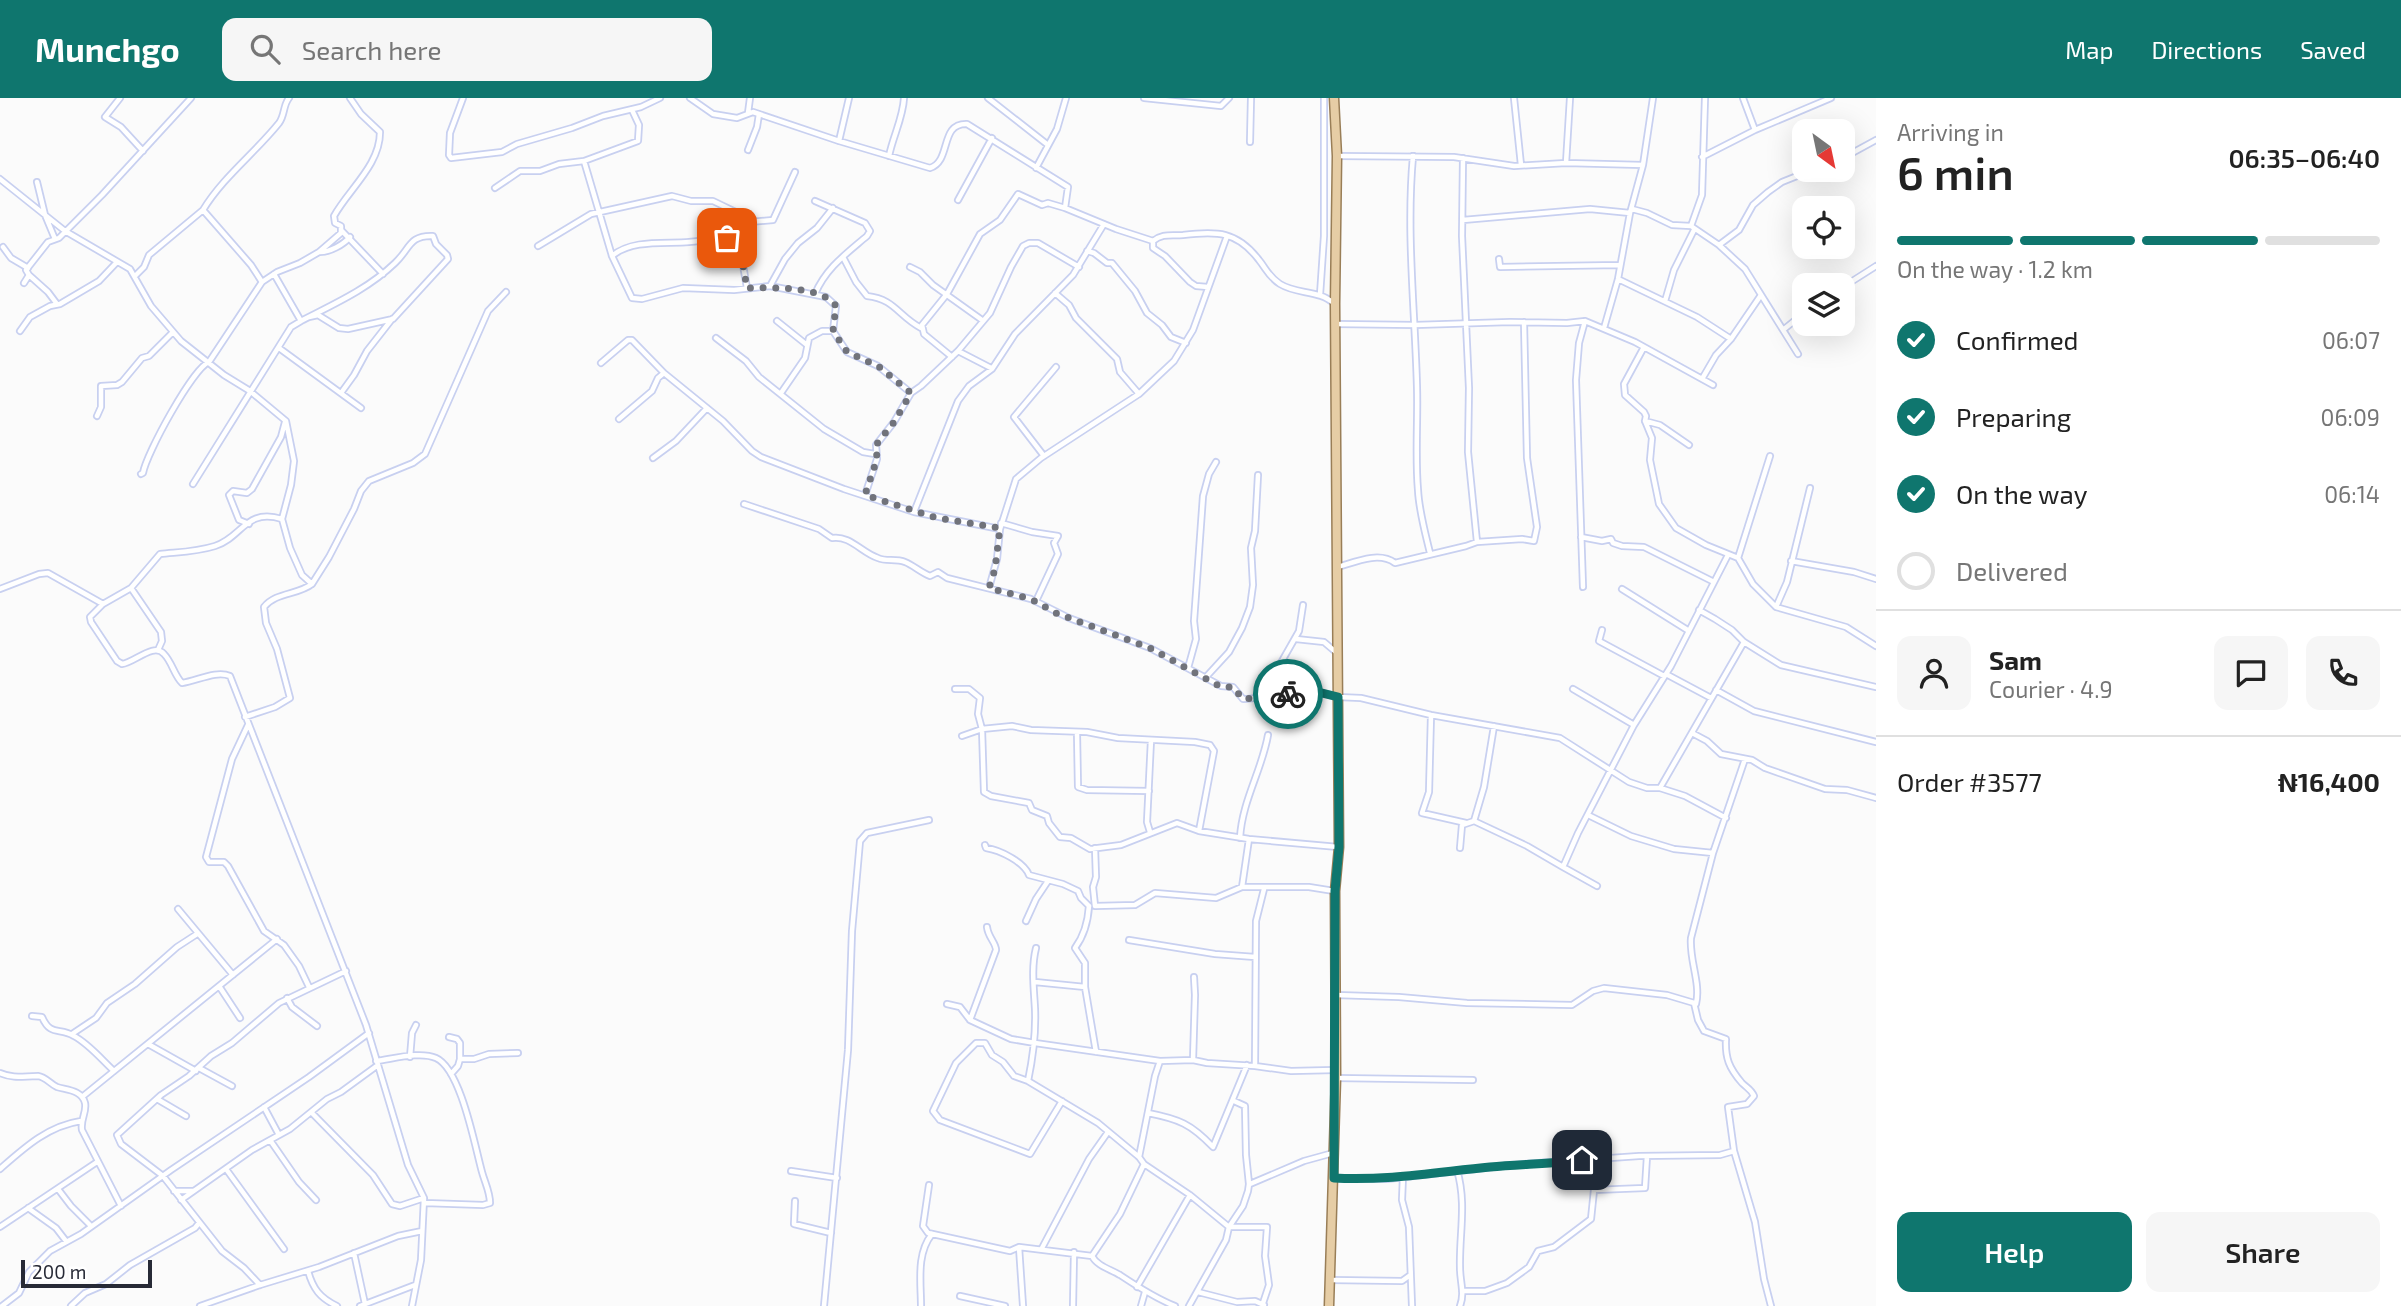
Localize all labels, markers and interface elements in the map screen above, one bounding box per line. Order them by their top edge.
search box [222,18,712,81]
text: Munchgo [35,29,180,69]
icon: search [246,30,284,68]
text: Search here [302,34,441,65]
text: Map [2065,35,2113,64]
text: Directions [2151,35,2262,64]
text: Saved [2300,35,2366,64]
text: Arriving in [1897,118,2004,146]
north arrow [1792,119,1855,182]
map controls [1792,119,1855,336]
text: 06:35–06:40 [2229,142,2380,173]
text: 6 min [1897,144,2014,199]
button: locate [1792,196,1855,259]
pin [697,208,757,268]
icon: bag [708,219,746,257]
text: On the way · 1.2 km [1897,255,2093,283]
button: layers [1792,273,1855,336]
icon: check [1897,321,1935,359]
text: Confirmed [1956,324,2079,355]
text: 06:07 [2322,326,2380,354]
icon: check [1897,398,1935,436]
text: Preparing [1956,401,2071,432]
text: 06:09 [2321,403,2380,431]
icon: check [1897,475,1935,513]
text: On the way [1956,478,2087,509]
text: 06:14 [2324,480,2380,508]
text: Delivered [1956,555,2068,586]
button: person [1897,636,1971,710]
button: chat [2214,636,2288,710]
button: phone [2306,636,2380,710]
text: Sam [1989,644,2042,675]
courier [1253,659,1323,729]
icon: bike [1269,675,1307,713]
text: Courier · 4.9 [1989,675,2113,703]
text: Order #3577 [1897,766,2042,797]
text: ₦16,400 [2278,766,2380,797]
pin [1552,1130,1612,1190]
icon: home [1563,1141,1601,1179]
button: Help [1897,1212,2132,1292]
button: Share [2146,1212,2380,1292]
scale bar [21,1257,152,1289]
text: 200 m [32,1260,86,1283]

